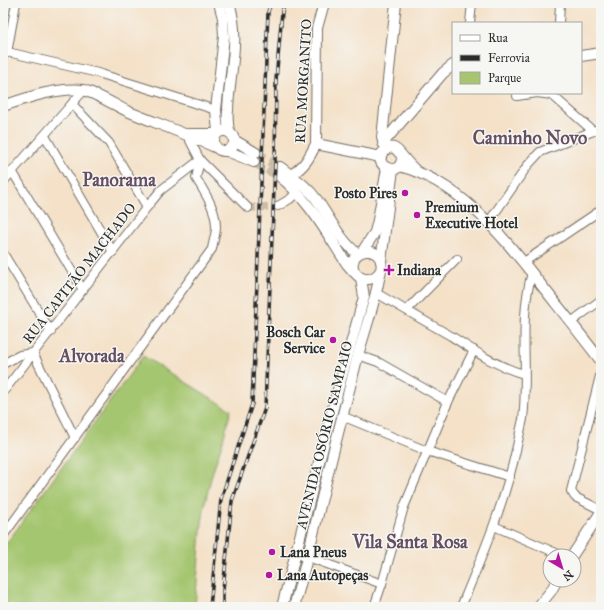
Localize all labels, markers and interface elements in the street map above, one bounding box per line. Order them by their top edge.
street label: RUA MORGANITO [292,18,315,144]
legend [452,22,582,94]
text: Rua [488,31,509,45]
text: Ferrovia [488,51,531,65]
text: Parque [488,71,521,86]
district label: Caminho Novo [473,127,587,149]
district label: Panorama [82,169,156,191]
place label: Posto Pires [334,185,397,202]
marker: Posto Pires [400,188,410,198]
street label: RUA CAPITÃO MACHADO [18,199,140,347]
place label: Premium Executive Hotel [425,199,519,232]
marker: Premium Executive Hotel [412,210,422,220]
place label: Indiana [397,262,442,279]
marker: Indiana [384,265,394,275]
place label: Bosch Car Service [266,324,326,357]
marker: Bosch Car Service [328,335,338,345]
street label: AVENIDA OSÓRIO SAMPAIO [291,339,356,532]
district label: Alvorada [58,345,125,367]
district label: Vila Santa Rosa [351,531,468,553]
place label: Lana Pneus [280,544,347,561]
marker: Lana Pneus [267,547,277,557]
north arrow [542,548,582,588]
place label: Lana Autopeças [277,567,368,585]
text: N [560,567,576,584]
marker: Lana Autopeças [264,570,274,580]

